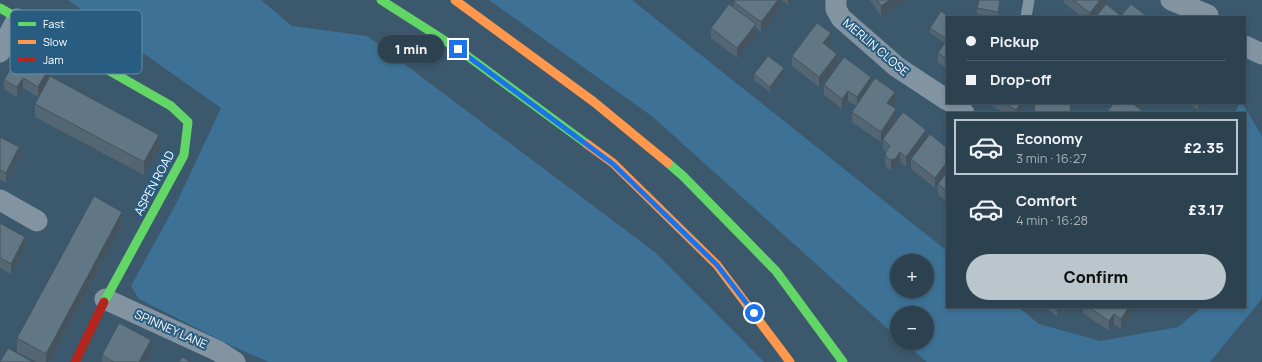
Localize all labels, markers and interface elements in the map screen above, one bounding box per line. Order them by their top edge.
legend [10,10,142,74]
street label: MERLIN CLOSE [839,14,913,80]
text: Fast [43,16,65,31]
text: Pickup [990,31,1039,52]
text: Slow [43,34,68,49]
callout: 1 min [378,35,444,63]
text: 1 min [395,40,427,58]
route end [449,40,467,58]
text: Jam [43,52,64,67]
text: Drop-off [990,69,1051,90]
text: Economy [1016,128,1083,149]
icon: car [968,129,1004,165]
text: £2.35 [1184,137,1224,158]
street label: ASPEN ROAD [130,148,178,218]
text: 3 min · 16:27 [1016,149,1087,167]
text: Comfort [1016,190,1077,211]
icon: car [968,191,1004,227]
text: £3.17 [1189,199,1224,220]
text: 4 min · 16:28 [1016,211,1088,229]
map controls [890,254,934,350]
button: + [890,254,934,298]
button: Confirm [966,254,1226,300]
route start [745,304,763,322]
street label: SPINNEY LANE [132,305,210,353]
button: − [890,306,934,350]

